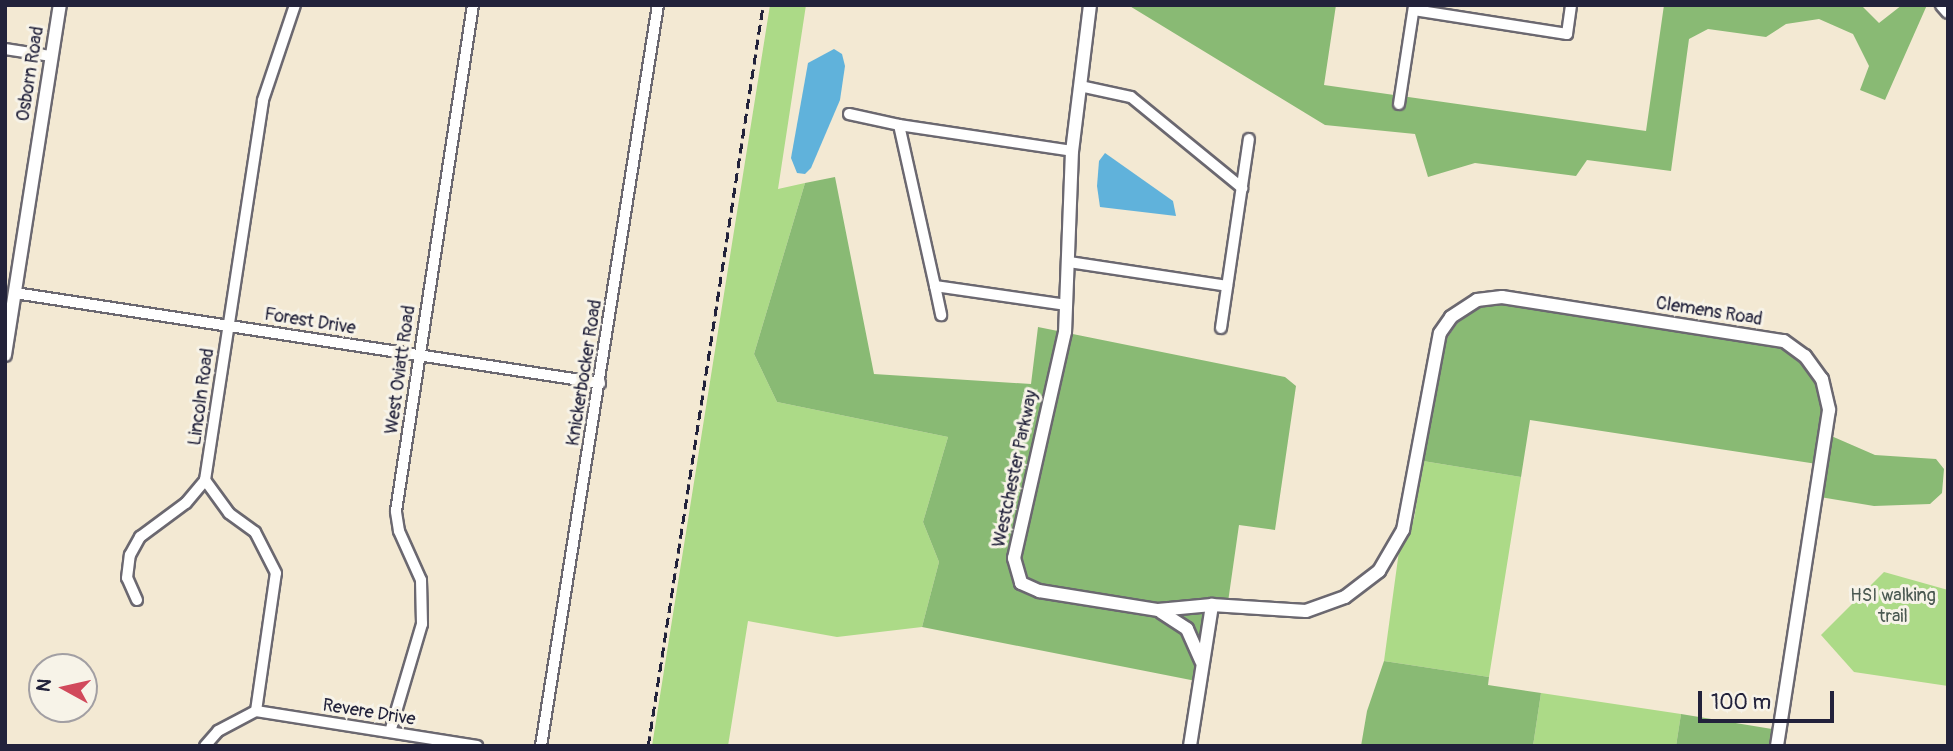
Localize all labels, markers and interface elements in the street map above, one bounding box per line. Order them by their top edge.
street label: Osborn Road [13,25,49,123]
street label: Clemens Road [1654,293,1764,331]
street label: Knickerbocker Road [563,298,607,448]
street label: Forest Drive [263,304,357,340]
street label: West Oviatt Road [381,304,421,436]
street label: Lincoln Road [184,347,220,447]
street label: Westchester Parkway [989,388,1043,550]
park label: HSI walking trail [1850,586,1936,628]
north arrow [28,653,98,723]
text: N [31,677,57,693]
scale bar [1701,678,1838,722]
text: 100 m [1711,689,1771,716]
street label: Revere Drive [321,695,417,731]

